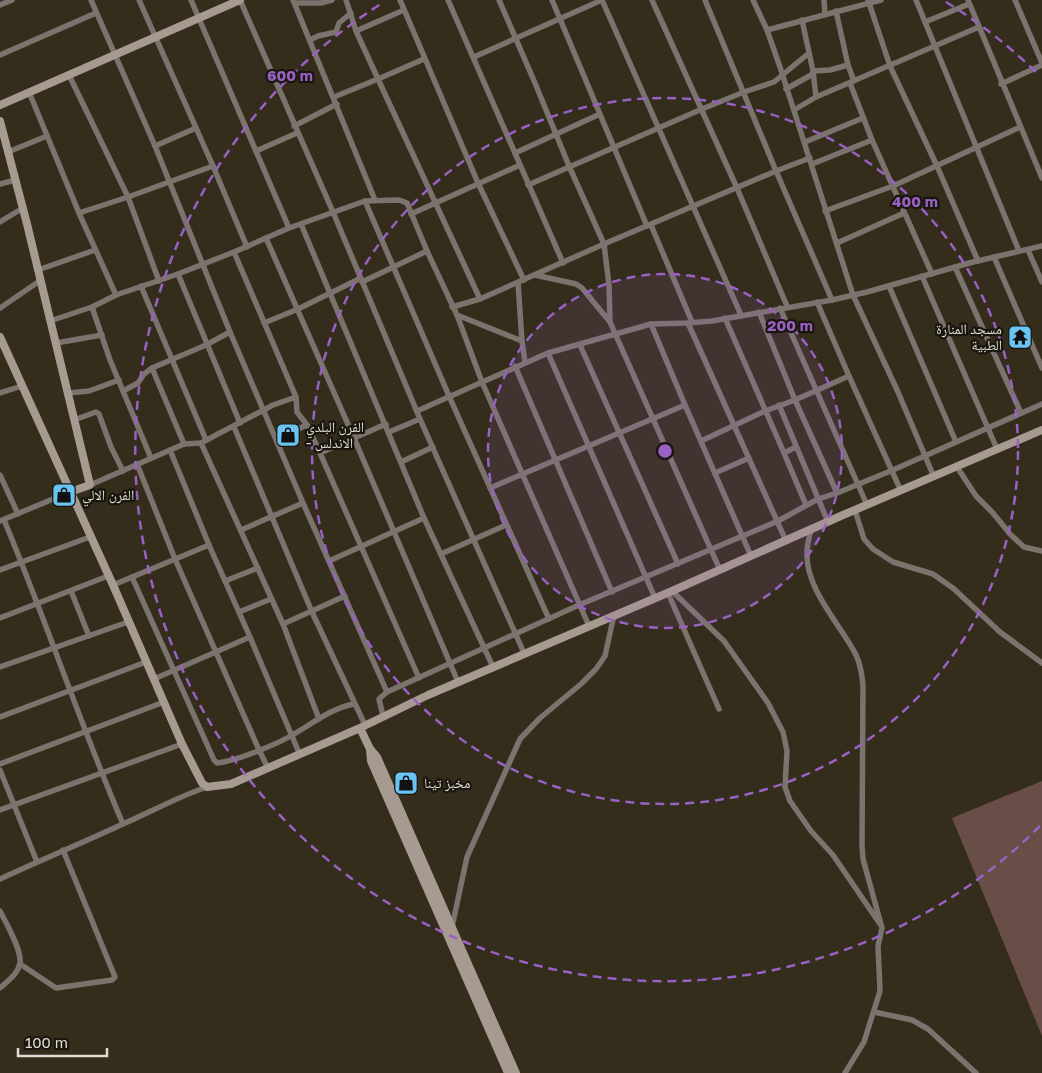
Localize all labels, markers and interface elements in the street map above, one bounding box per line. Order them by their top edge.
text: 600 m [267,66,313,84]
text: 400 m [892,192,938,210]
text: 200 m [767,316,813,334]
place label: مسجد المنارة الطبية [936,320,1002,353]
temple icon: مسجد المنارة الطبية [1007,324,1033,350]
place label: الفرن البلدي - الاندلس [306,418,364,452]
shop icon: الفرن البلدي - الاندلس [275,422,301,448]
centre of rings [656,442,674,460]
shop icon: الفرن الالي [51,482,77,508]
place label: الفرن الالي [82,486,134,507]
shop icon: مخبز تينا [393,770,419,796]
place label: مخبز تينا [424,774,470,792]
scale bar [18,1026,106,1058]
text: 100 m [25,1033,68,1051]

